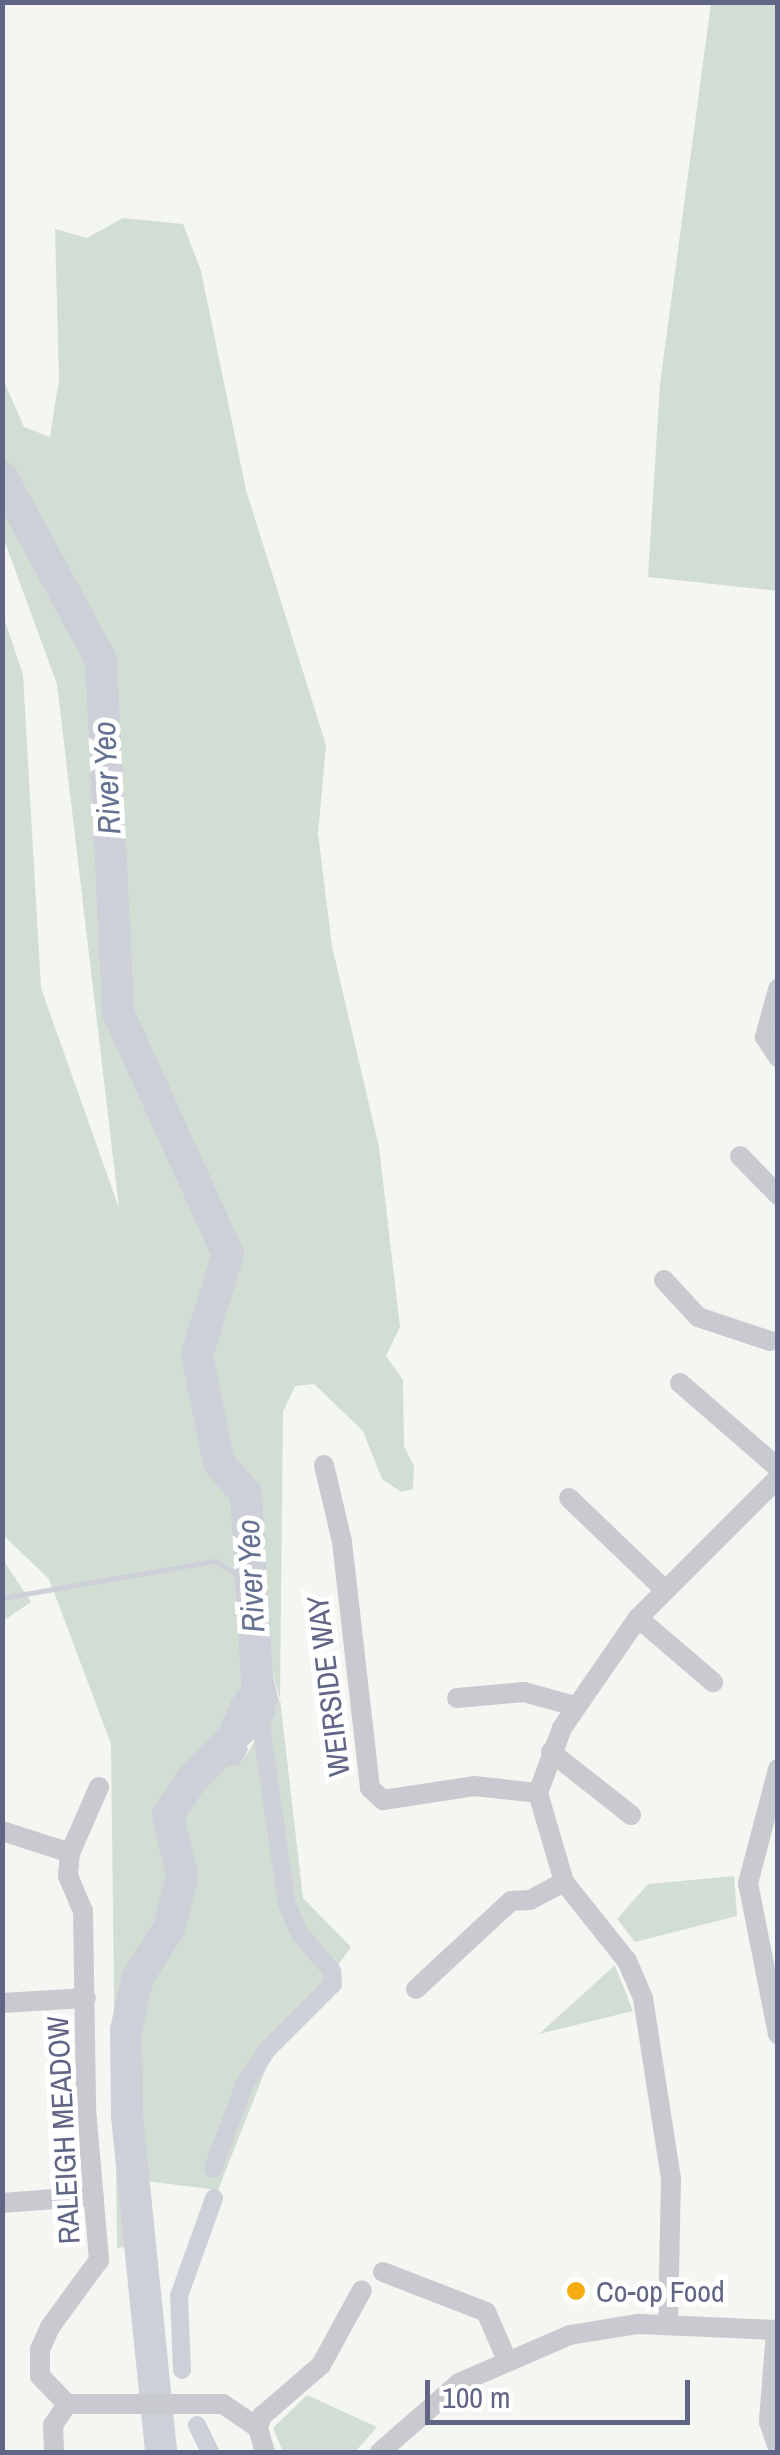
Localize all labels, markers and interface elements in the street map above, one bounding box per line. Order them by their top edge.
water label: River Yeo [85,720,129,836]
water label: River Yeo [229,1518,273,1634]
street label: WEIRSIDE WAY [299,1594,357,1778]
street label: RALEIGH MEADOW [39,2015,87,2245]
place label: Co-op Food [596,2273,725,2309]
marker: Co-op Food [565,2280,587,2302]
scale bar [430,2360,695,2422]
text: 100 m [442,2377,510,2417]

